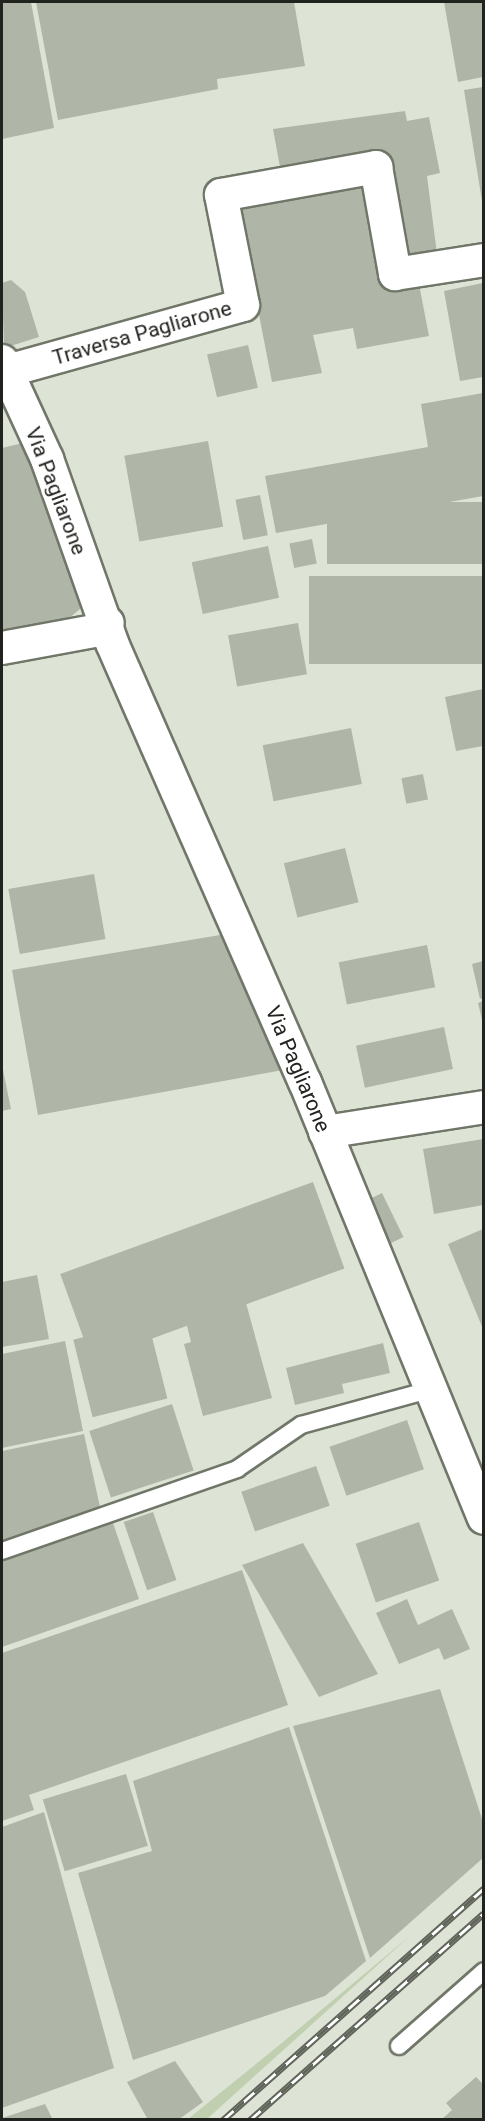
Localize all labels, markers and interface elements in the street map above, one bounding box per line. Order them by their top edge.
street label: Traversa Pagliarone [50,295,234,371]
street label: Via Pagliarone [20,424,92,558]
street label: Via Pagliarone [260,1002,336,1136]

